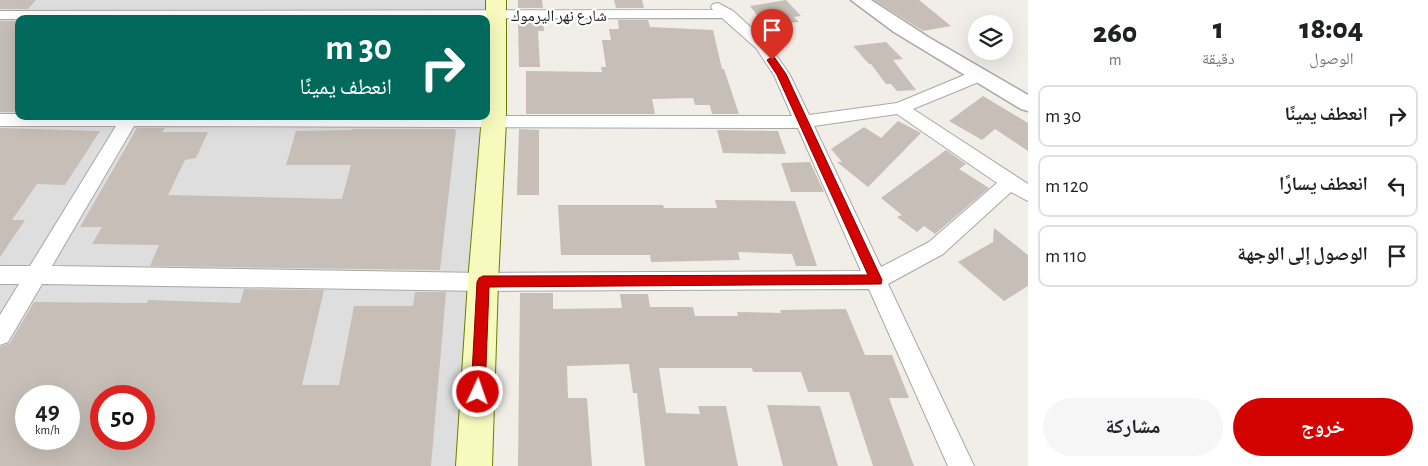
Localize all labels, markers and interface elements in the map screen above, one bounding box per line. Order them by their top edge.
street label: شارع نهر اليرموك [511,8,607,26]
pin [751,9,793,60]
text: 1 [1213,14,1224,44]
text: 18:04 [1299,14,1363,44]
map controls [968,15,1013,60]
button: layers [968,15,1013,60]
icon: arrive [758,16,786,44]
text: 260 [1093,18,1137,48]
text: 30 m [325,31,392,66]
icon: right [410,35,475,100]
text: دقيقة [1202,51,1235,67]
text: الوصول [1309,51,1353,67]
text: m [1109,52,1121,68]
text: انعطف يمينًا [300,76,392,98]
icon: right [1383,102,1411,130]
text: انعطف يمينًا [1285,105,1368,124]
text: 30 m [1045,107,1081,126]
icon: left [1383,172,1411,200]
text: انعطف يسارًا [1279,175,1368,194]
text: 120 m [1045,177,1089,196]
icon: arrive [1383,242,1411,270]
text: الوصول إلى الوجهة [1237,245,1368,264]
text: 110 m [1045,247,1086,266]
position arrow [451,365,503,417]
speed limit sign: 50 [90,385,155,450]
button: مشاركة [1043,398,1223,456]
button: خروج [1233,398,1413,456]
text: 49 [35,399,60,424]
text: km/h [35,424,60,436]

